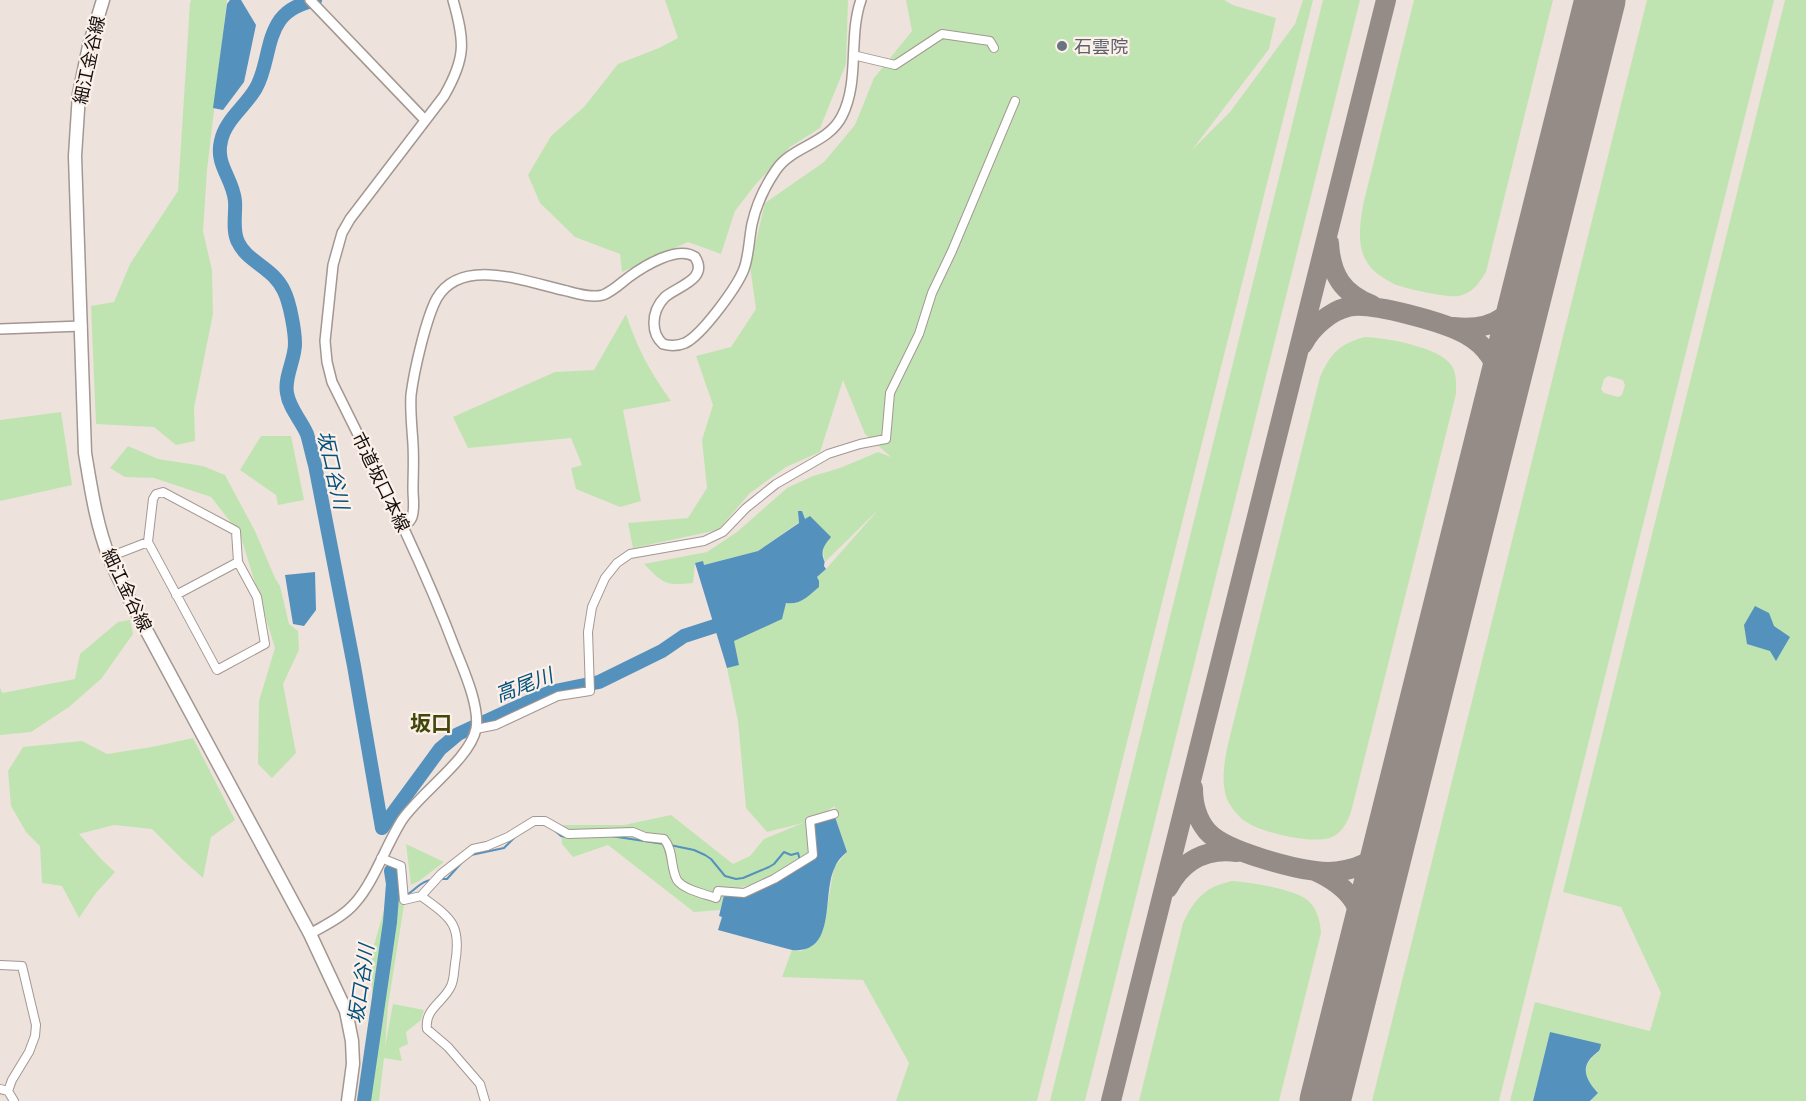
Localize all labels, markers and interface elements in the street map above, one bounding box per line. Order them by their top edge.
street label: 細江金谷線 [69,14,109,106]
place label: 石雲院 [1074,36,1128,57]
marker: 石雲院 [1055,39,1069,53]
water label: 坂口谷川 [312,428,354,514]
street label: 市道坂口本線 [348,429,414,535]
street label: 細江金谷線 [98,545,156,635]
water label: 高尾川 [492,662,558,707]
district label: 坂口 [410,711,452,736]
water label: 坂口谷川 [344,941,379,1025]

